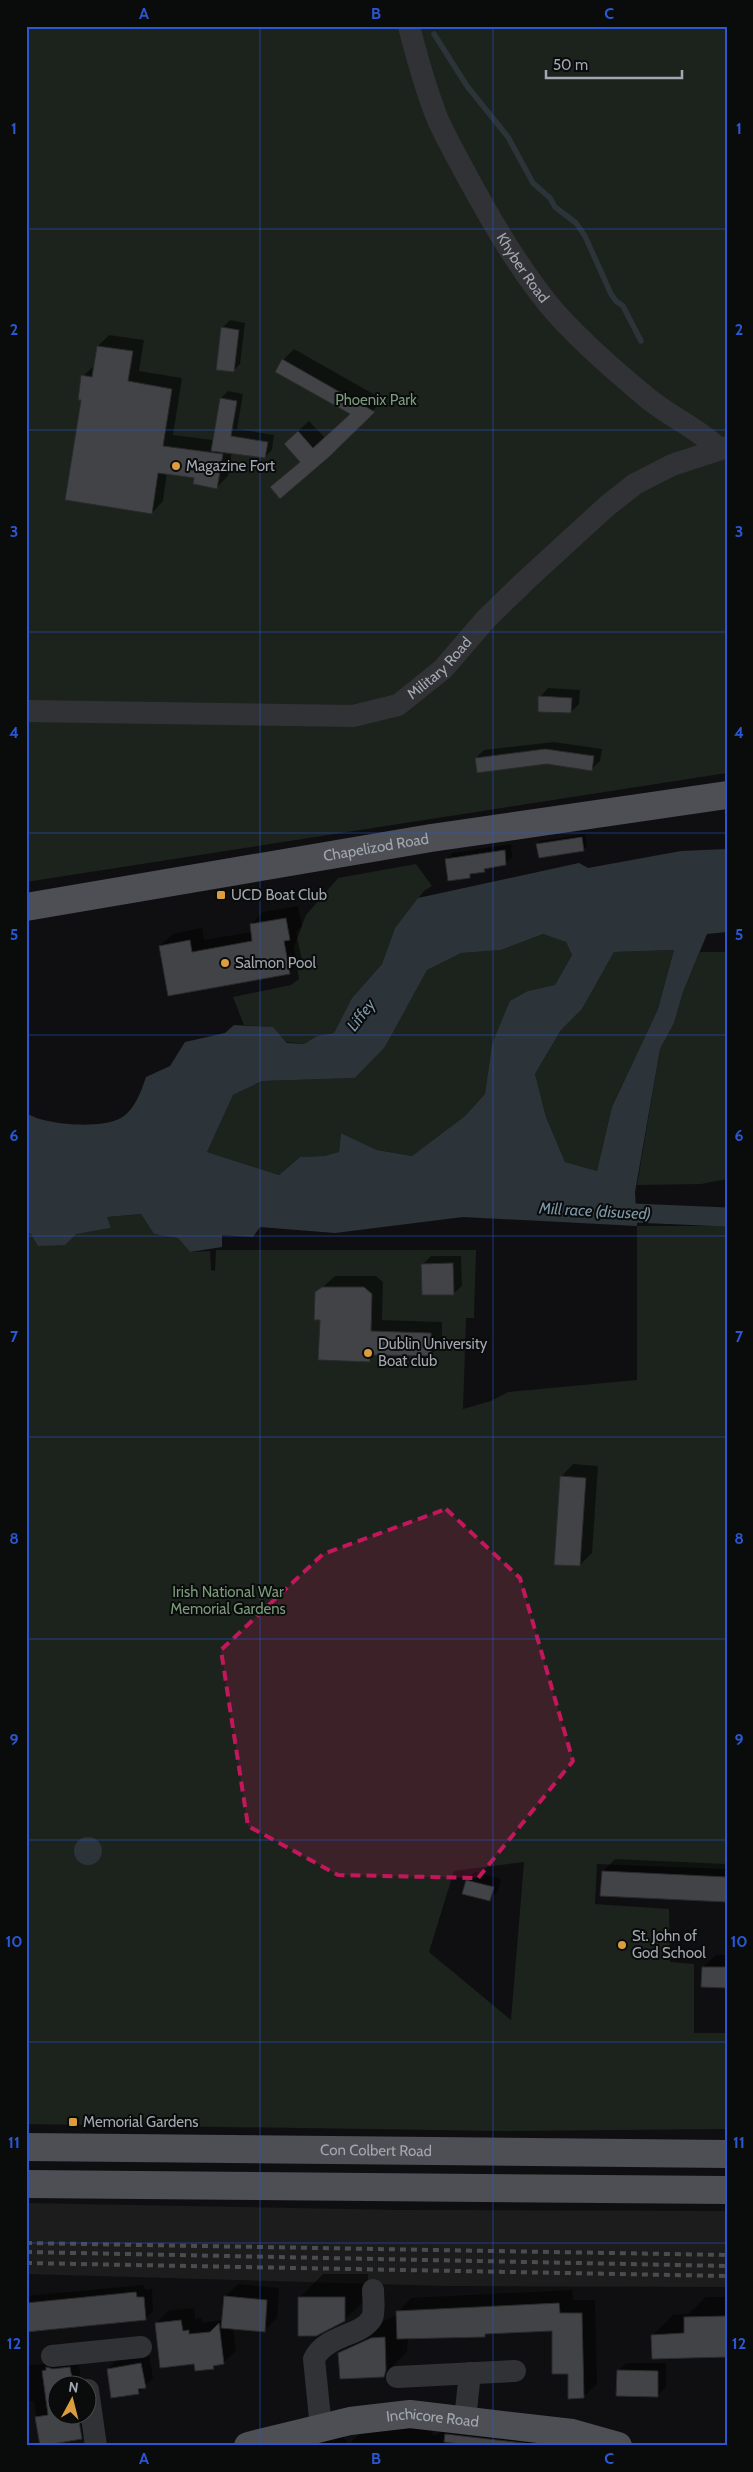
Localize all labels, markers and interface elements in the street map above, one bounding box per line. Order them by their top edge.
text: A [139,4,149,23]
text: B [371,4,381,23]
text: C [604,4,614,23]
scale bar [546,48,682,80]
text: 50 m [553,56,588,74]
text: 1 [11,119,17,138]
text: 1 [736,119,742,138]
street label: Khyber Road [493,230,553,306]
text: 2 [10,320,18,339]
text: 2 [735,320,743,339]
park label: Phoenix Park [335,391,417,409]
place label: Magazine Fort [186,457,275,475]
marker: Magazine Fort [170,460,182,472]
text: 3 [10,522,18,541]
text: 3 [735,522,743,541]
street label: Military Road [404,633,475,703]
text: 4 [9,723,19,742]
text: 4 [734,723,744,742]
street label: Chapelizod Road [322,830,430,865]
place label: UCD Boat Club [231,886,327,904]
marker: UCD Boat Club [215,889,227,901]
text: 5 [10,925,18,944]
text: 5 [735,925,743,944]
place label: Salmon Pool [235,954,317,972]
marker: Salmon Pool [219,957,231,969]
water label: Liffey [343,995,380,1035]
text: 6 [10,1126,19,1145]
text: 6 [735,1126,744,1145]
water label: Mill race (disused) [538,1199,651,1223]
text: 7 [10,1327,19,1346]
text: 7 [735,1327,744,1346]
place label: Dublin University Boat club [378,1335,488,1370]
marker: Dublin University Boat club [362,1347,374,1359]
text: 8 [9,1529,19,1548]
text: 8 [734,1529,744,1548]
park label: Irish National War Memorial Gardens [170,1583,286,1618]
text: 9 [10,1730,19,1749]
text: 9 [735,1730,744,1749]
place label: St. John of God School [632,1927,706,1962]
text: 10 [5,1932,23,1951]
text: 10 [730,1932,748,1951]
marker: St. John of God School [616,1939,628,1951]
place label: Memorial Gardens [83,2113,199,2131]
marker: Memorial Gardens [67,2116,79,2128]
text: 11 [8,2133,20,2152]
text: 11 [733,2133,745,2152]
street label: Con Colbert Road [320,2141,432,2160]
text: 12 [7,2334,21,2353]
text: 12 [732,2334,746,2353]
north arrow [48,2374,98,2424]
text: N [68,2378,80,2397]
street label: Inchicore Road [385,2405,480,2431]
text: A [139,2449,149,2468]
text: B [371,2449,381,2468]
text: C [604,2449,614,2468]

